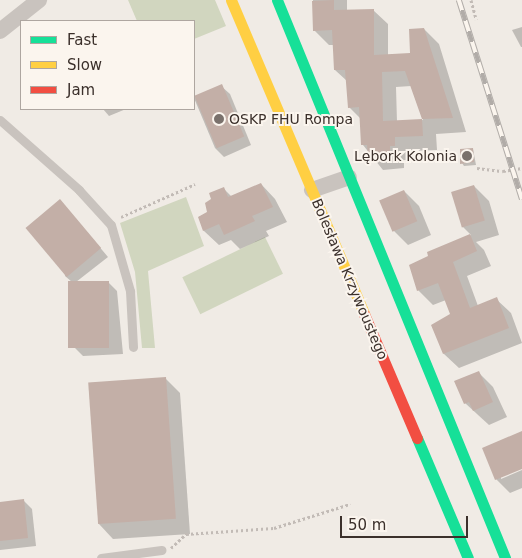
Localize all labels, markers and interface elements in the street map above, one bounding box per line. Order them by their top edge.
legend [20,20,195,110]
text: Fast [67,31,97,49]
text: Slow [67,56,102,74]
text: Jam [67,81,95,99]
place label: OSKP FHU Rompa [229,111,353,127]
marker: OSKP FHU Rompa [213,113,225,125]
place label: Lębork Kolonia [354,148,457,164]
marker: Lębork Kolonia [461,150,473,162]
street label: Bolesława Krzywoustego [308,196,392,362]
scale bar [342,506,470,538]
text: 50 m [348,516,386,534]

